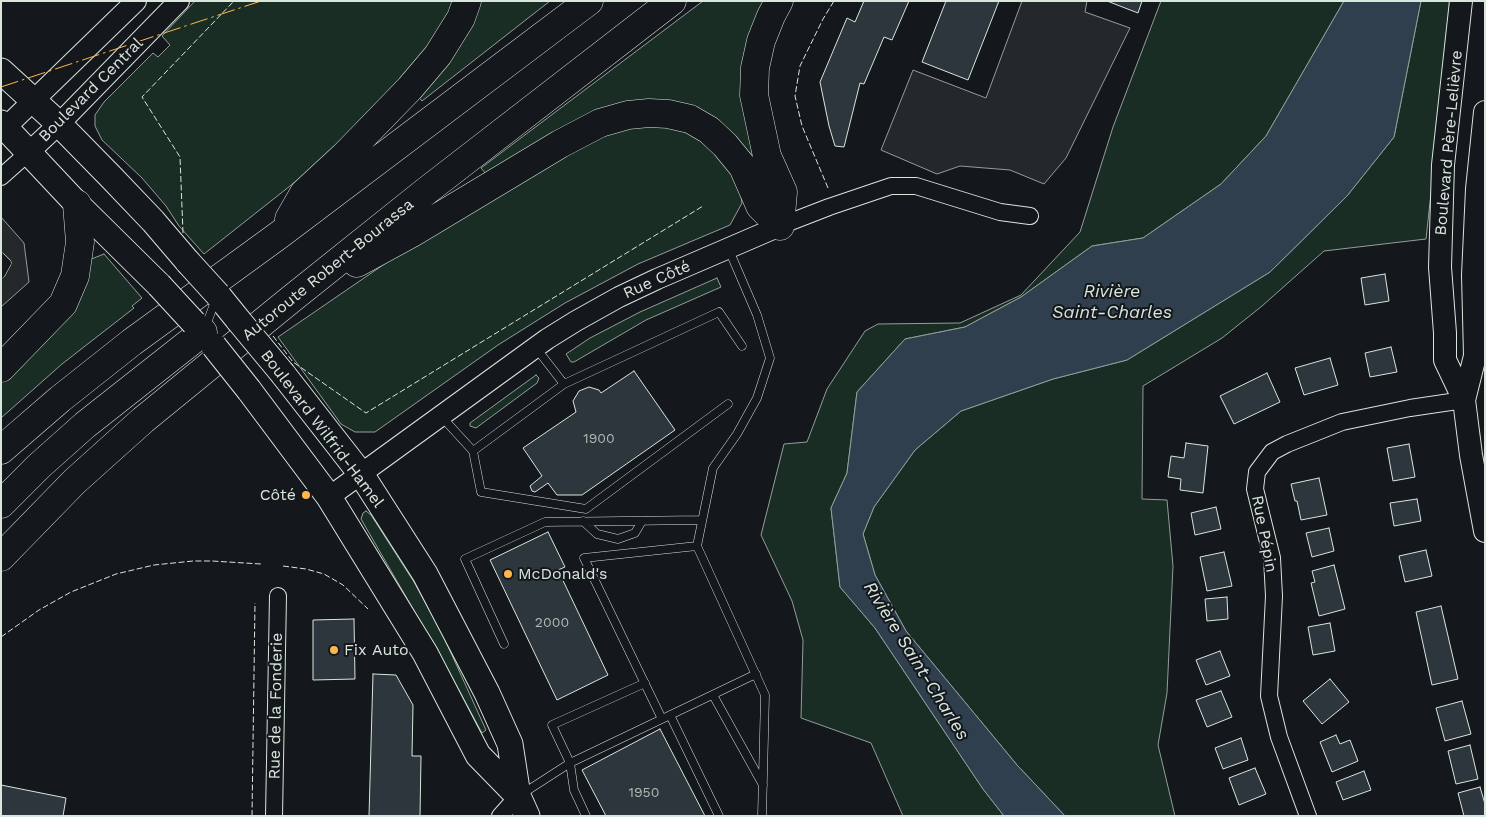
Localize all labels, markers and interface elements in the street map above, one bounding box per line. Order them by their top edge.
street label: Boulevard Central [35,34,147,146]
street label: Boulevard Père-Lelièvre [1431,50,1467,236]
street label: Autoroute Robert-Bourassa [238,195,418,345]
street label: Rue Côté [620,257,694,303]
water label: Rivière Saint-Charles [1052,281,1172,324]
street label: Boulevard Wilfrid-Hamel [256,346,388,512]
house number: 1900 [583,431,615,447]
place label: Côté [260,485,296,505]
marker: Côté [300,489,312,501]
street label: Rue Pépin [1247,494,1281,574]
place label: McDonald's [518,564,607,584]
marker: McDonald's [502,568,514,580]
water label: Rivière Saint-Charles [858,578,974,744]
house number: 2000 [535,615,569,631]
street label: Rue de la Fonderie [265,632,287,780]
place label: Fix Auto [344,640,409,660]
marker: Fix Auto [328,644,340,656]
house number: 1950 [629,785,659,801]

